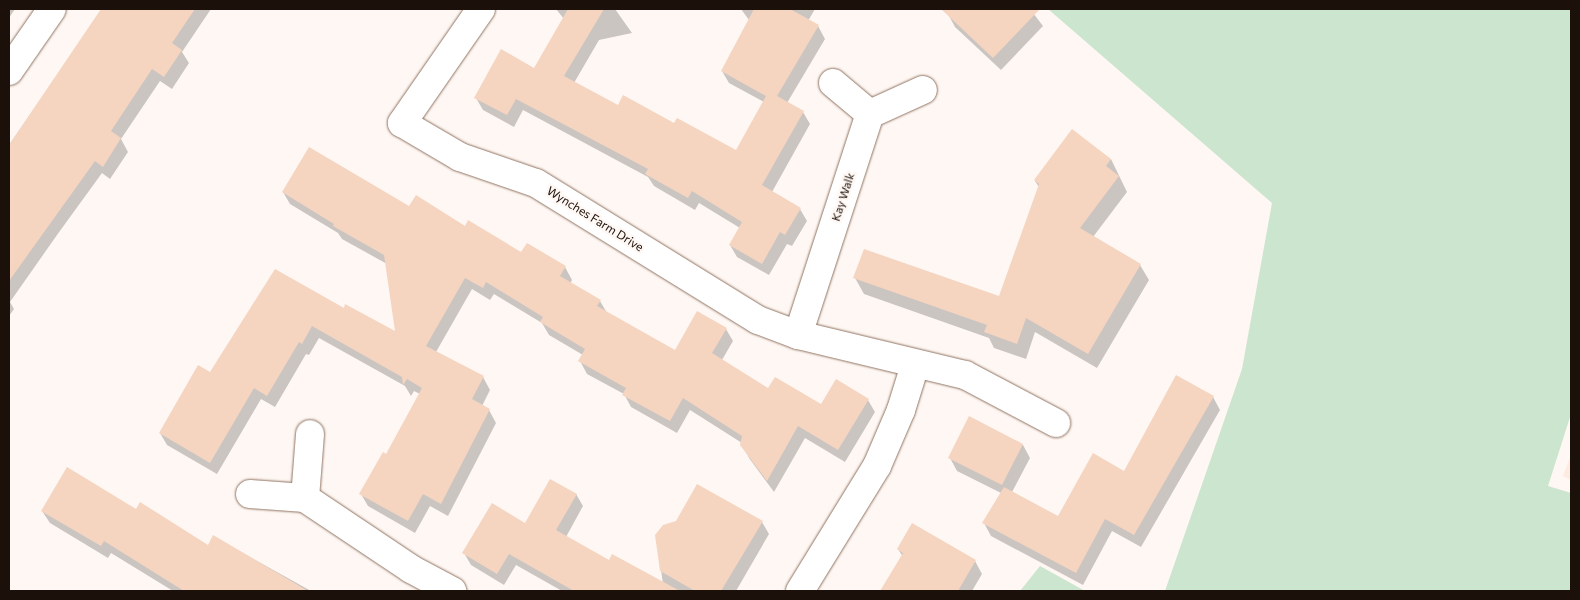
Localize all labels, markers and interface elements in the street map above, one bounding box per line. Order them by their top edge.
street label: Kay Walk [828,171,858,223]
street label: Wynches Farm Drive [544,183,646,255]

